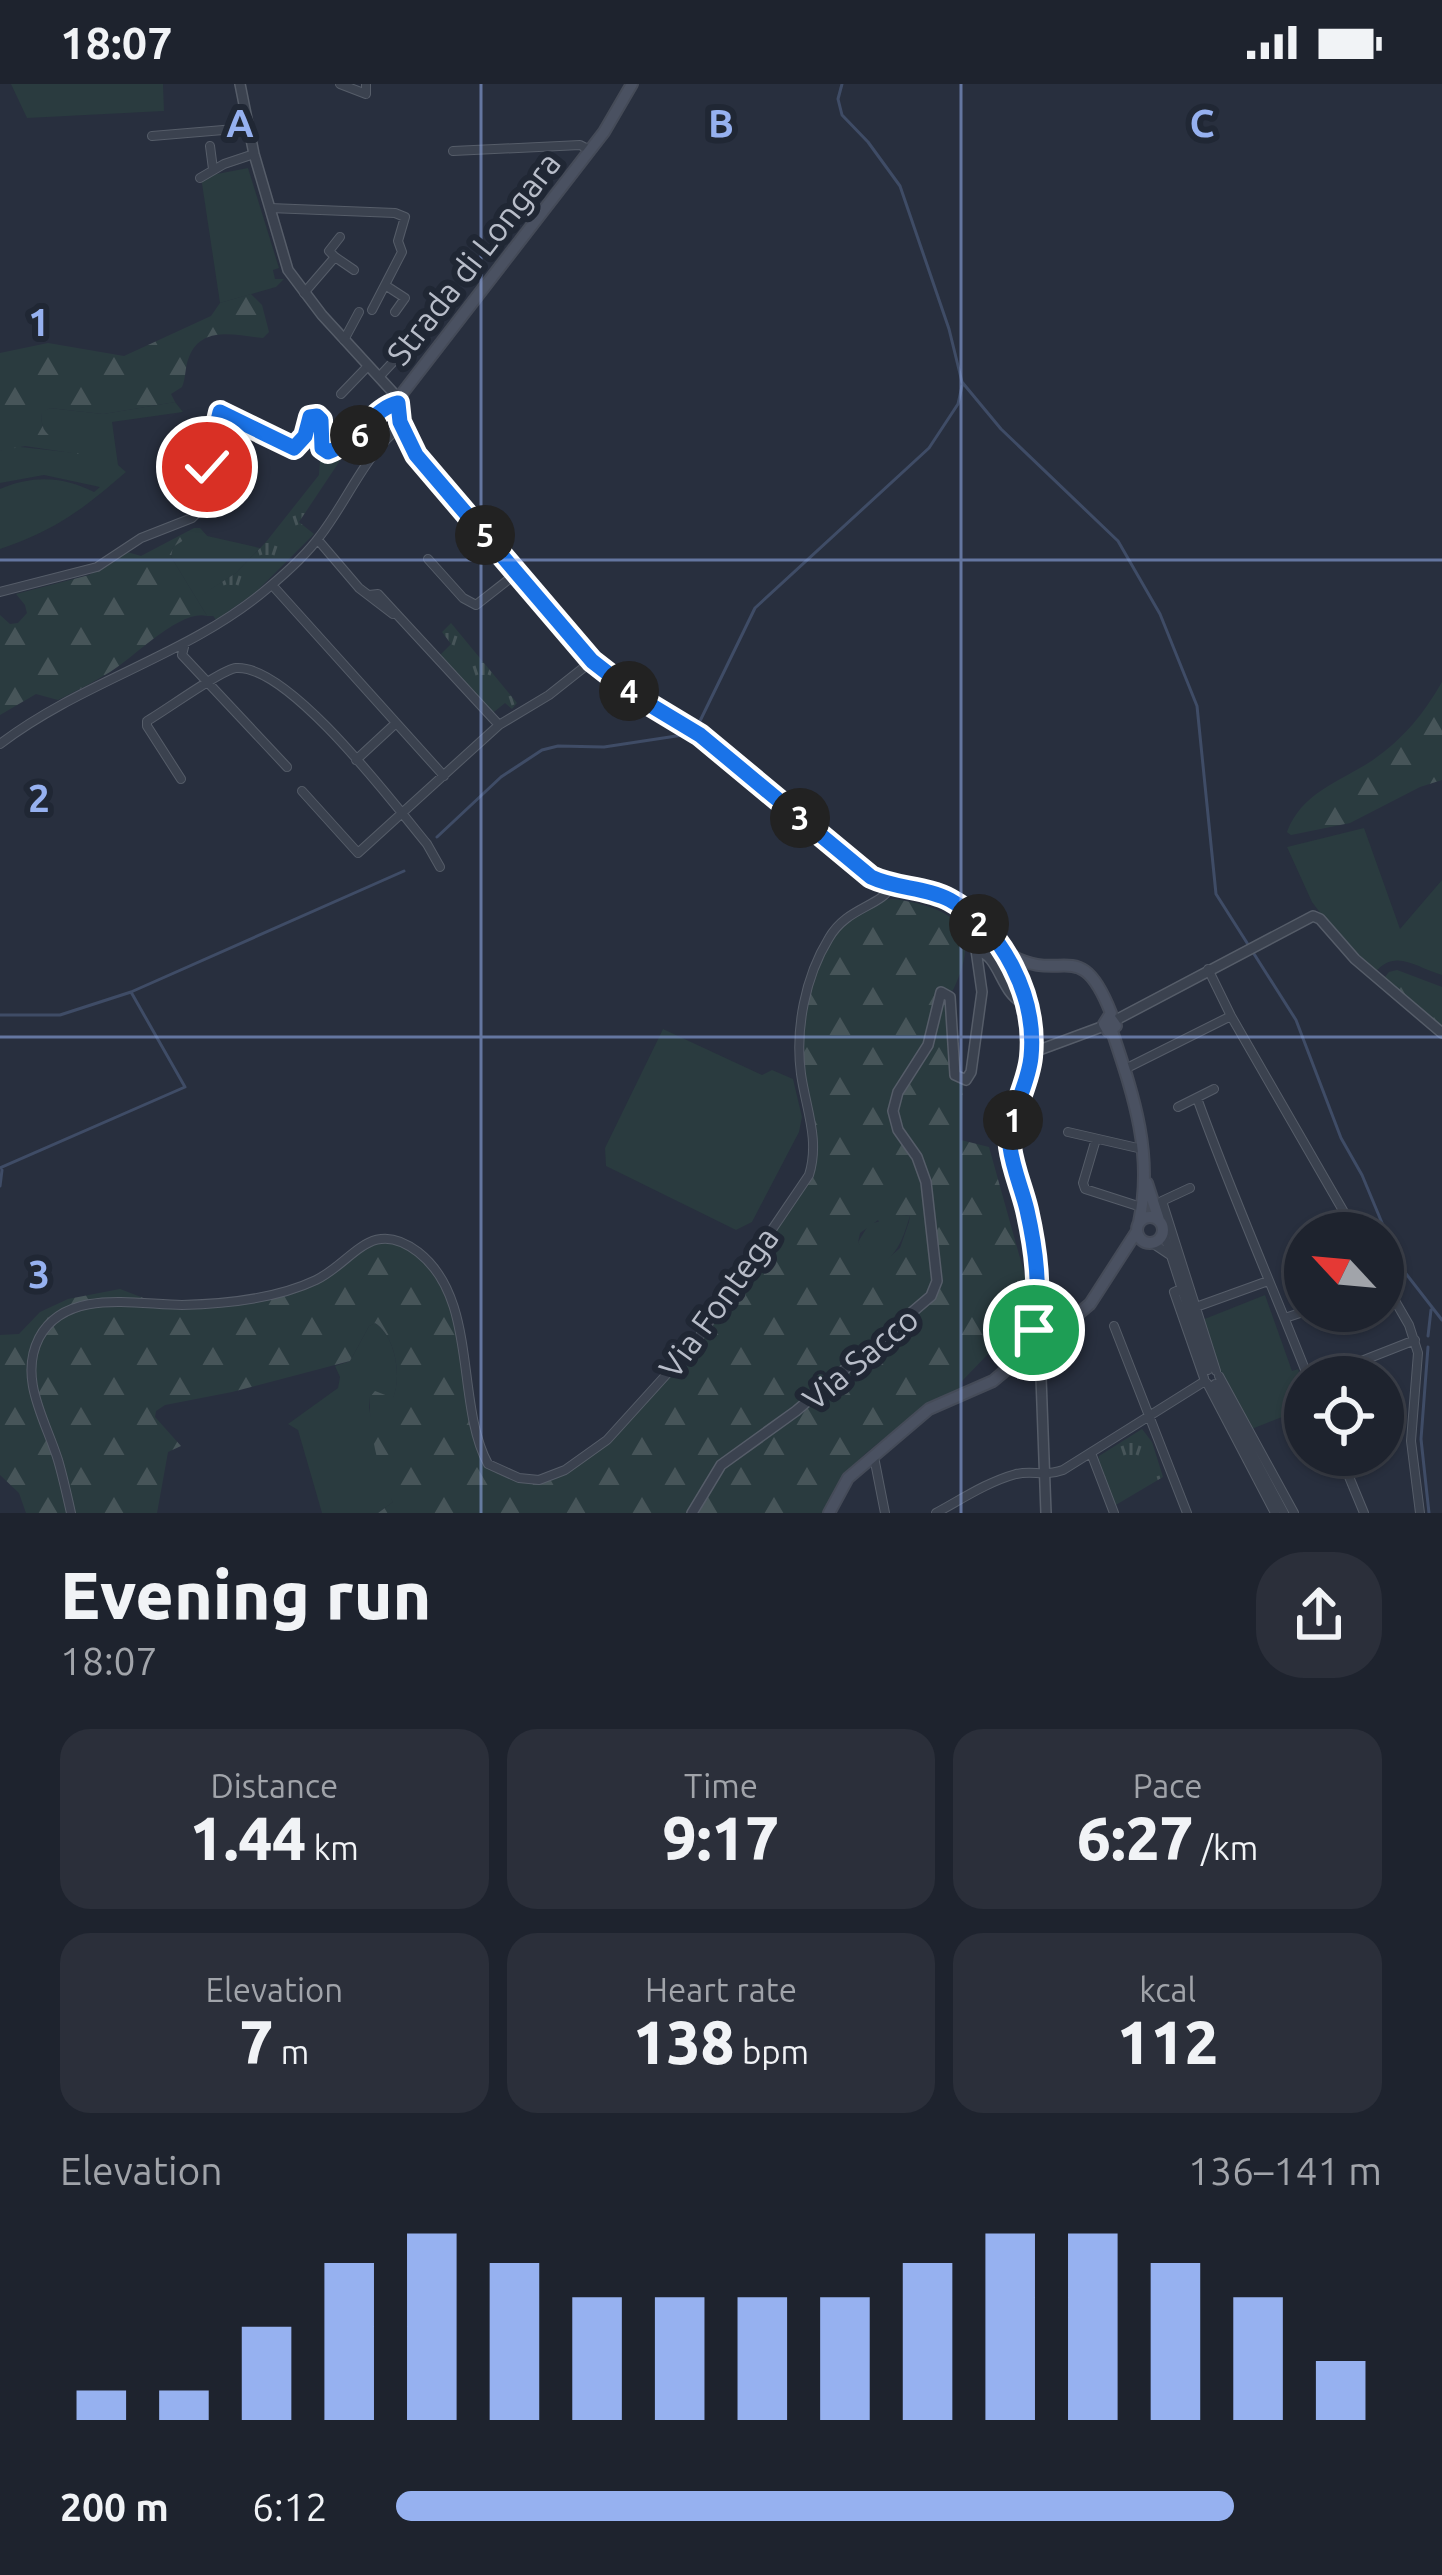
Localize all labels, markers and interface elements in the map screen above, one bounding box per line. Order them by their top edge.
text: 18:07 [60,17,173,68]
text: A [226,101,254,144]
text: B [708,101,734,144]
text: C [1190,101,1215,144]
street label: Strada di Longara [379,145,567,371]
text: 1 [28,300,50,343]
pin: 6 [330,405,390,465]
pin [156,416,258,518]
text: 6 [351,416,369,453]
icon: check [174,434,240,500]
pin: 5 [455,505,515,565]
text: 5 [476,516,494,553]
pin: 4 [599,661,659,721]
text: 4 [620,672,638,709]
text: 2 [28,776,50,819]
pin: 3 [770,788,830,848]
text: 3 [791,799,809,836]
pin: 2 [949,894,1009,954]
text: 2 [970,905,988,942]
pin: 1 [983,1090,1043,1150]
text: 1 [1004,1101,1022,1138]
north arrow [1284,1212,1404,1332]
map controls [1284,1212,1404,1476]
street label: Via Fontega [651,1219,785,1385]
text: 3 [28,1252,50,1295]
pin [983,1279,1085,1381]
icon: arrive [1001,1297,1067,1363]
street label: Via Sacco [795,1299,925,1417]
button: locate [1284,1356,1404,1476]
button: share [1256,1552,1382,1678]
text: Evening run [60,1557,431,1631]
text: 18:07 [60,1639,158,1682]
text: Distance [210,1767,338,1804]
text: Time [684,1767,758,1804]
text: Pace [1133,1767,1203,1804]
text: 1.44 [190,1804,306,1871]
text: 9:17 [663,1804,779,1871]
text: 6:27 [1077,1804,1193,1871]
text: km [306,1829,359,1866]
text: /km [1193,1829,1258,1866]
text: Elevation [206,1971,343,2008]
text: Heart rate [645,1971,797,2008]
text: kcal [1139,1971,1196,2008]
text: 7 [239,2008,273,2075]
text: 138 [633,2008,734,2075]
text: 112 [1117,2008,1218,2075]
text: m [273,2033,309,2070]
text: bpm [734,2033,809,2070]
text: Elevation [60,2149,223,2192]
text: 136–141 m [1188,2149,1382,2192]
text: 200 m [60,2485,169,2528]
text: 6:12 [252,2485,328,2528]

